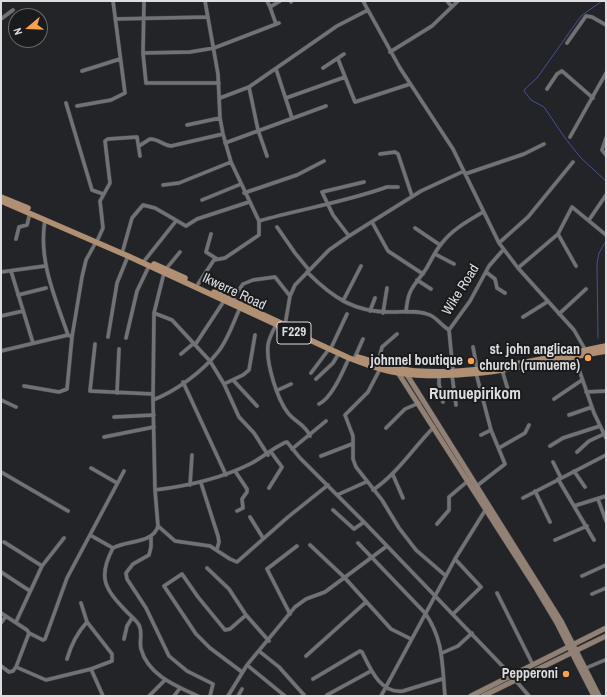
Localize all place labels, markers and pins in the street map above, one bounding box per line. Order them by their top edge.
place label: st. john anglican church (rumueme) [479,342,580,374]
place label: johnnel boutique [371,353,463,369]
marker: st. john anglican church (rumueme) [583,353,593,363]
marker: johnnel boutique [466,356,476,366]
place label: Pepperoni [502,666,558,682]
marker: Pepperoni [561,669,571,679]

